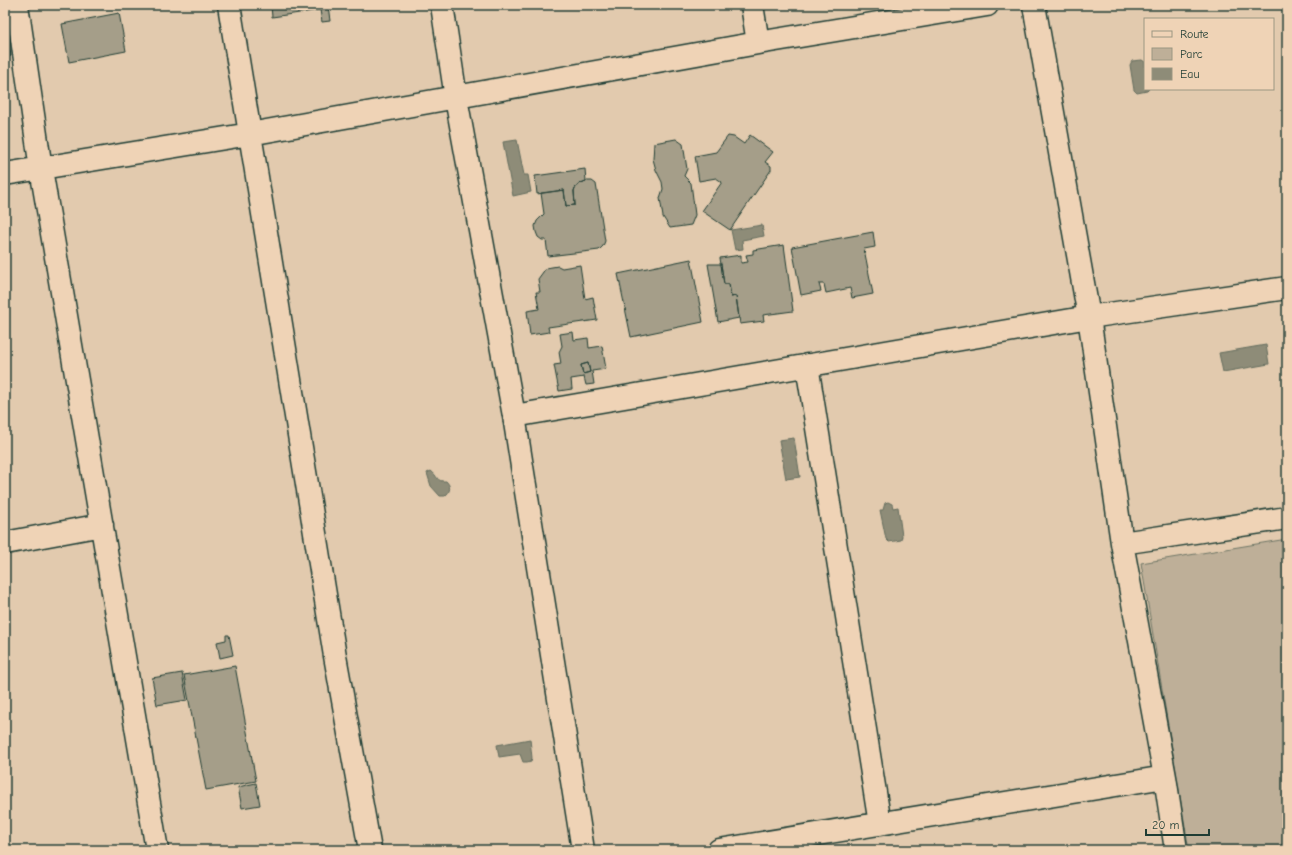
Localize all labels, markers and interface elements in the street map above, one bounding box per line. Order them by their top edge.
legend [1144,18,1274,90]
text: Route [1180,27,1209,41]
text: Parc [1180,47,1203,61]
text: Eau [1180,67,1200,81]
scale bar [1146,811,1209,837]
text: 20 m [1152,818,1180,832]

